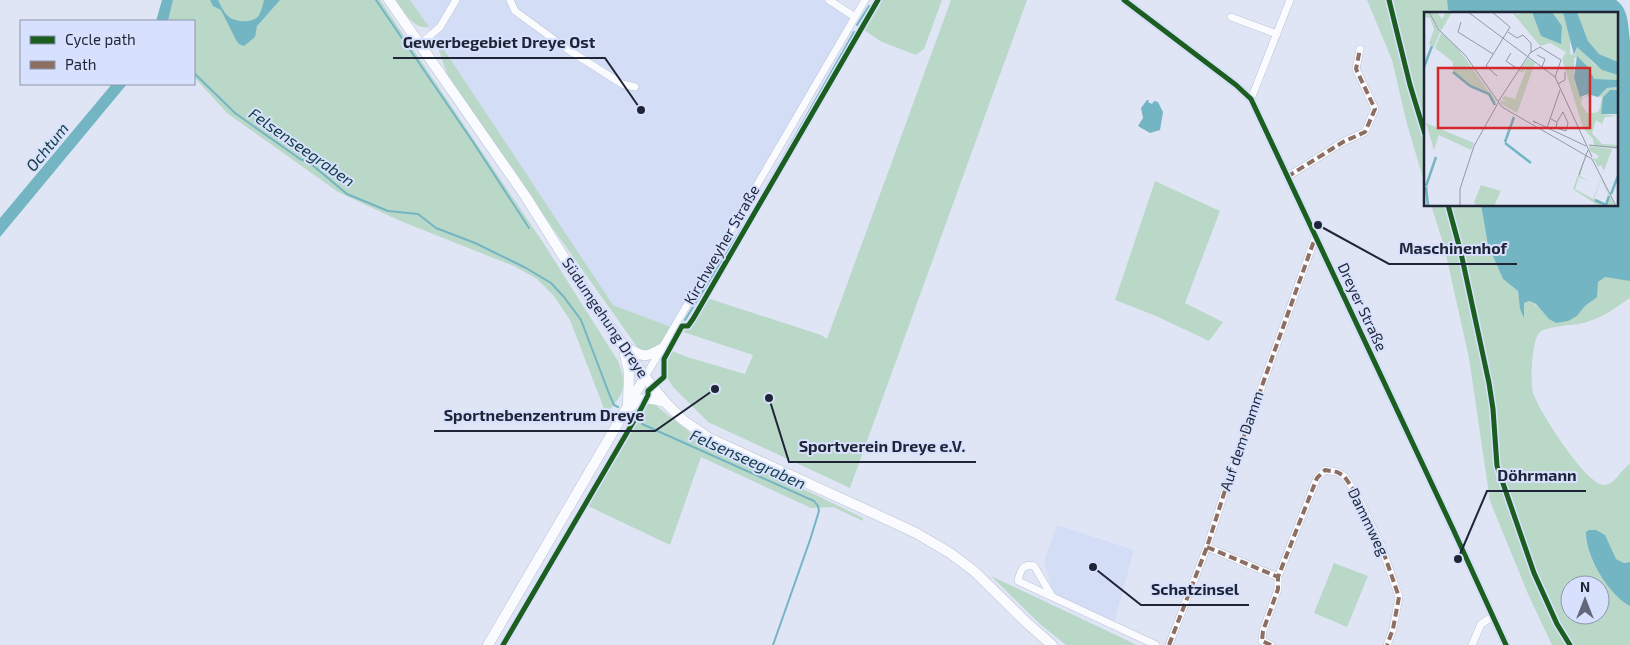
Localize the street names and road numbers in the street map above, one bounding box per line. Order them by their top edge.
street label: Kirchweyher Straße [680,182,763,307]
street label: Südumgehung Dreye [559,254,653,381]
street label: Dreyer Straße [1335,260,1391,354]
street label: Auf dem Damm [1216,388,1267,493]
street label: Dammweg [1345,485,1393,559]

